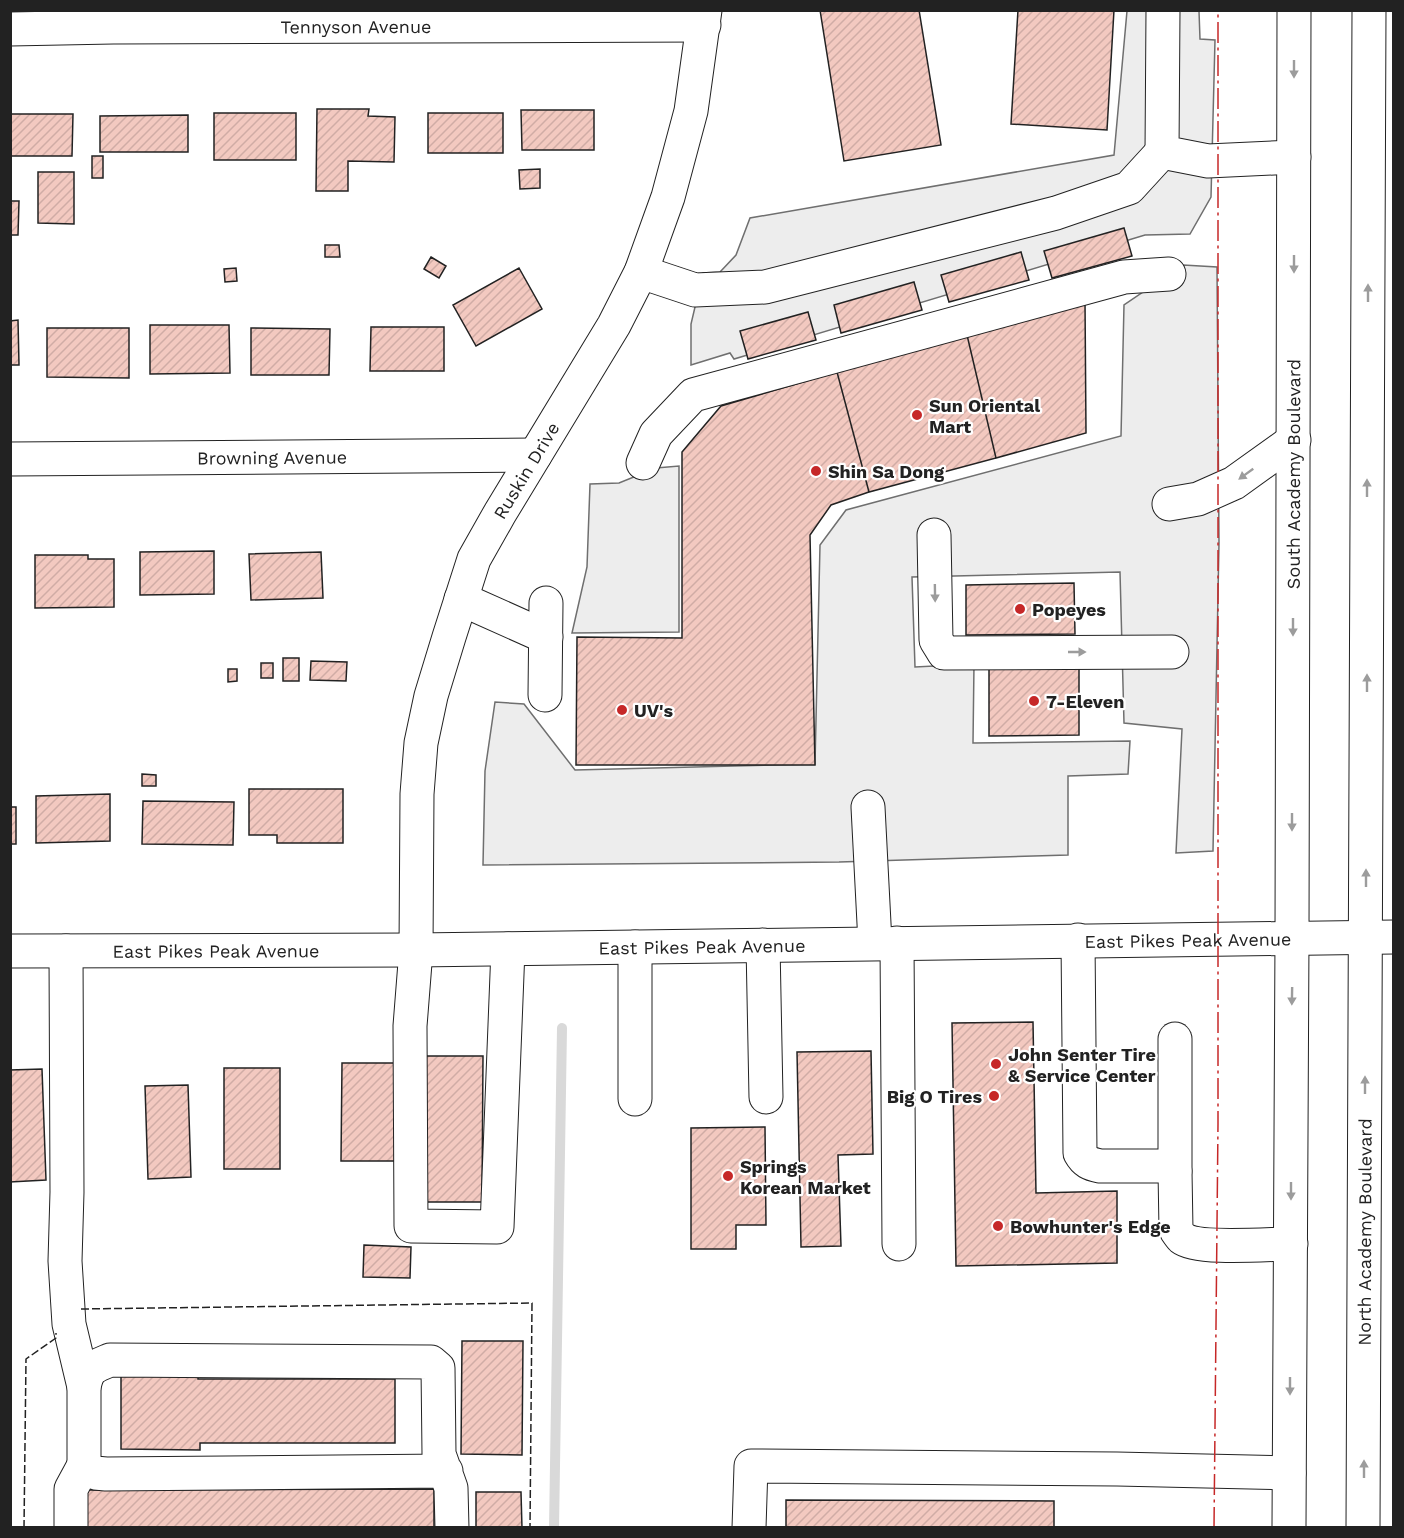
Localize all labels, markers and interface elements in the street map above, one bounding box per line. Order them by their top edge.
street label: Tennyson Avenue [280,15,432,37]
one-way arrow [1289,59,1299,78]
one-way arrow [1289,254,1299,273]
one-way arrow [1363,284,1373,303]
street label: South Academy Boulevard [1282,359,1304,589]
place label: Sun Oriental Mart [929,395,1040,437]
marker: Sun Oriental Mart [910,408,924,422]
street label: Ruskin Drive [488,418,563,523]
street label: Browning Avenue [197,446,347,468]
place label: Shin Sa Dong [828,461,945,482]
marker: Shin Sa Dong [809,464,823,478]
one-way arrow [1239,468,1255,480]
one-way arrow [1362,479,1372,498]
one-way arrow [930,584,940,603]
place label: Popeyes [1032,599,1106,620]
marker: Popeyes [1013,602,1027,616]
one-way arrow [1288,617,1298,636]
one-way arrow [1067,647,1086,657]
one-way arrow [1362,674,1372,693]
place label: 7-Eleven [1046,691,1124,712]
marker: 7-Eleven [1027,694,1041,708]
place label: UV's [634,700,673,721]
marker: UV's [615,703,629,717]
one-way arrow [1287,812,1297,831]
one-way arrow [1361,869,1371,888]
street label: East Pikes Peak Avenue [1084,928,1292,952]
street label: East Pikes Peak Avenue [598,934,806,958]
street label: East Pikes Peak Avenue [112,940,320,961]
one-way arrow [1287,987,1297,1006]
place label: John Senter Tire & Service Center [1008,1044,1156,1086]
marker: John Senter Tire & Service Center [989,1057,1003,1071]
one-way arrow [1361,1076,1370,1095]
place label: Big O Tires [887,1086,982,1107]
marker: Big O Tires [987,1089,1001,1103]
street label: North Academy Boulevard [1353,1118,1375,1346]
place label: Springs Korean Market [740,1156,871,1198]
marker: Springs Korean Market [721,1169,735,1183]
one-way arrow [1286,1182,1296,1201]
place label: Bowhunter's Edge [1010,1216,1171,1237]
marker: Bowhunter's Edge [991,1219,1005,1233]
one-way arrow [1285,1377,1295,1396]
one-way arrow [1359,1460,1369,1479]

